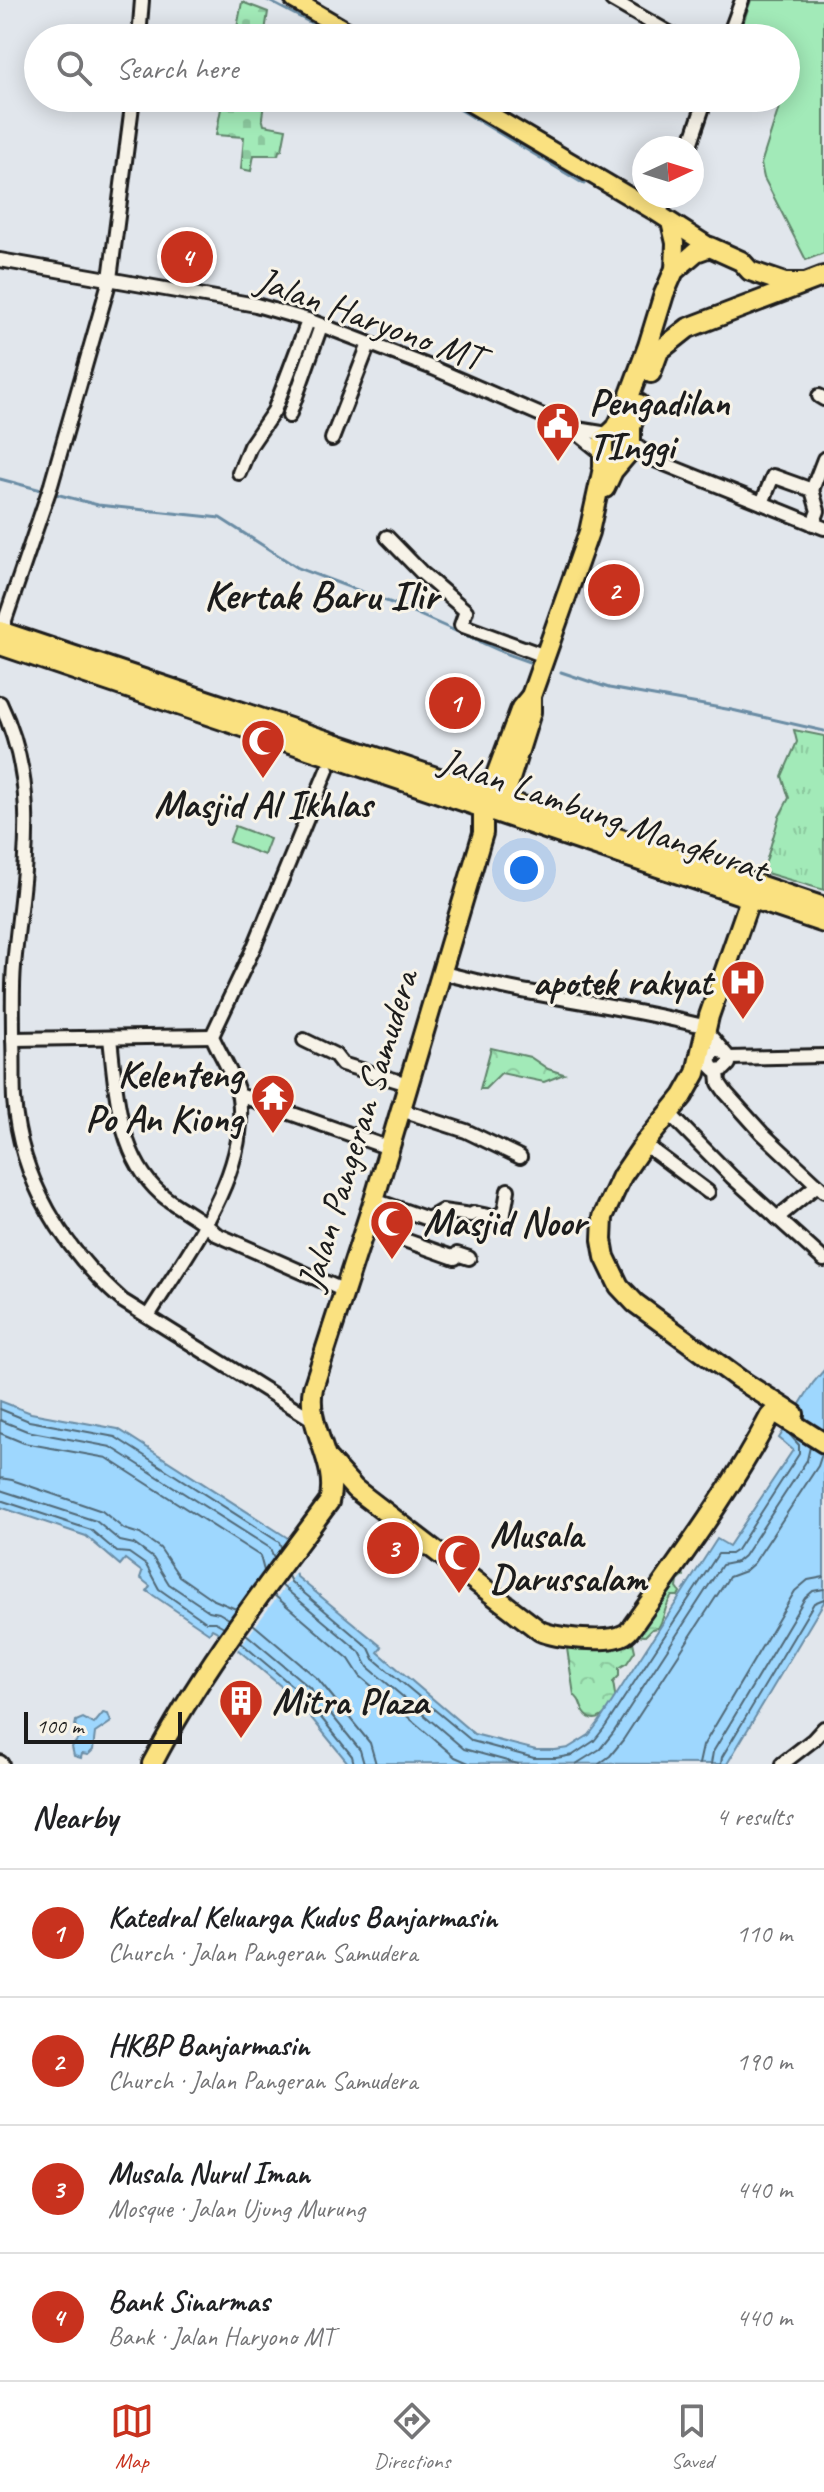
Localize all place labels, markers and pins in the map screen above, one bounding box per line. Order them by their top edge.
pin: 4 [161,227,213,287]
place label: Pengadilan TInggi [589,379,731,470]
public building icon: Pengadilan TInggi [534,400,582,463]
pin: 2 [588,560,640,620]
pin: 1 [429,673,481,733]
mosque icon: Masjid Al Ikhlas [239,717,287,780]
place label: Masjid Al Ikhlas [154,781,376,828]
hospital icon: apotek rakyat [719,958,767,1021]
place label: apotek rakyat [532,959,715,1006]
place label: Kelenteng Po An Kiong [85,1051,245,1142]
temple icon: Kelenteng Po An Kiong [249,1072,297,1135]
mosque icon: Masjid Noor [368,1198,416,1261]
place label: Masjid Noor [423,1199,590,1246]
place label: Musala Darussalam [490,1511,649,1602]
pin: 3 [367,1518,419,1578]
mosque icon: Musala Darussalam [435,1532,483,1595]
building icon: Mitra Plaza [217,1677,265,1740]
place label: Mitra Plaza [272,1678,431,1725]

